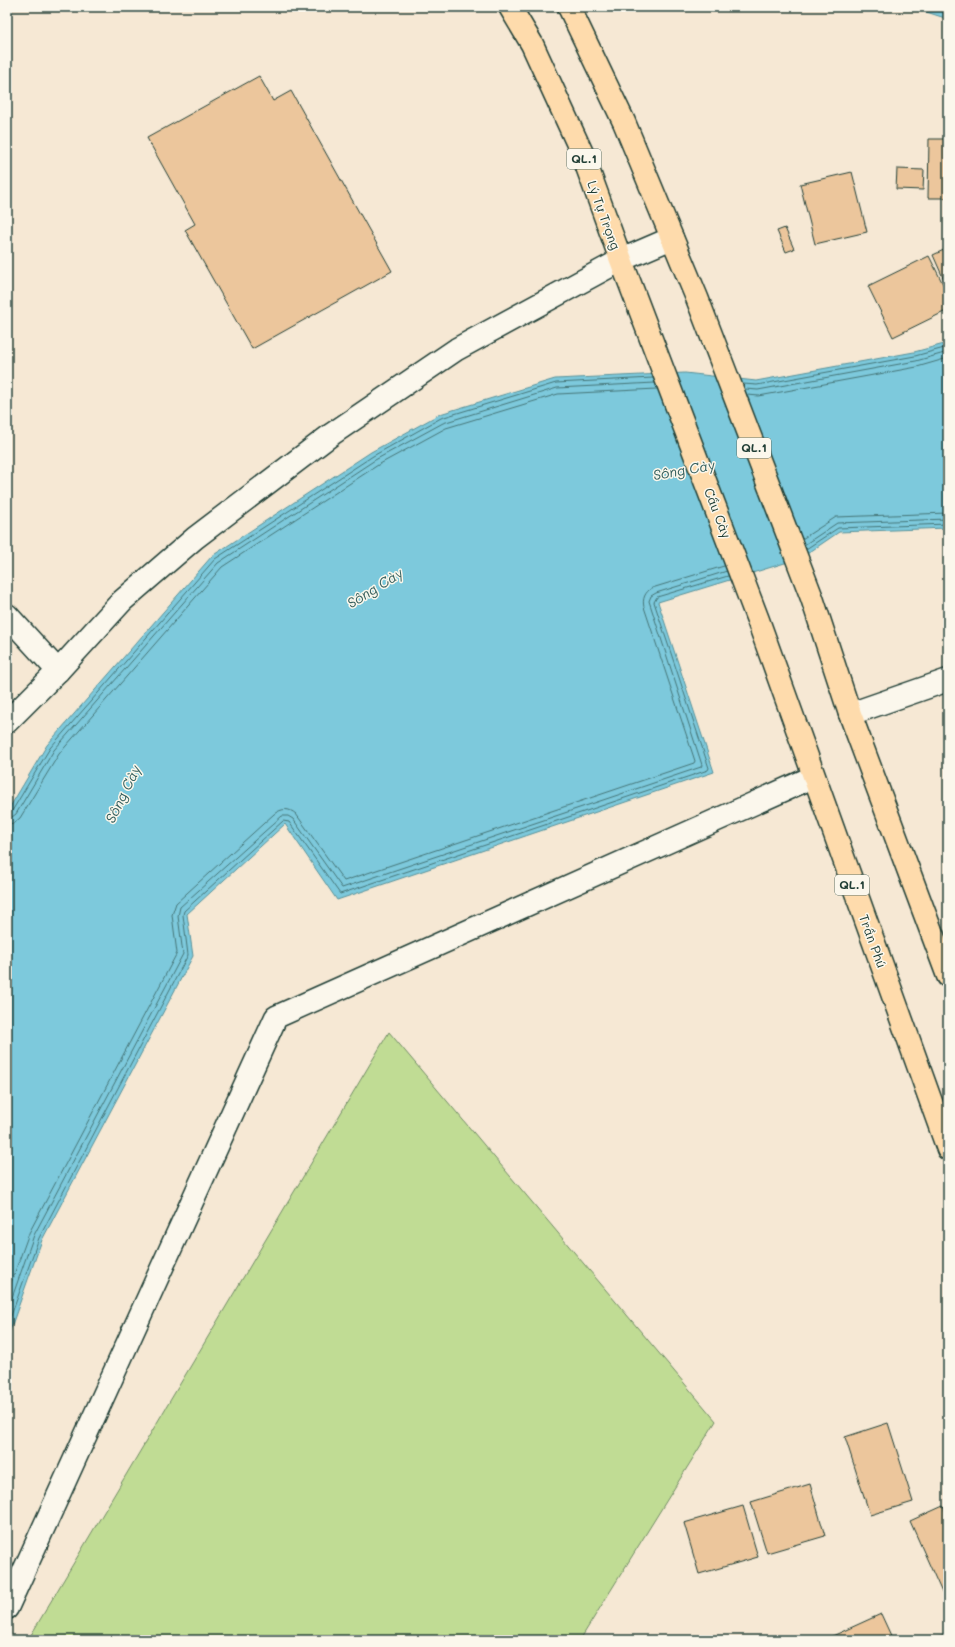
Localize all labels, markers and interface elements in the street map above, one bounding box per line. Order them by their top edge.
road number: QL.1 [567,149,601,169]
street label: Lý Tự Trọng [584,178,625,252]
road number: QL.1 [737,438,771,458]
water label: Sông Cày [651,455,717,484]
street label: Cầu Cày [701,485,736,541]
water label: Sông Cày [343,563,407,612]
water label: Sông Cày [100,761,145,826]
road number: QL.1 [835,875,869,895]
street label: Trần Phú [856,912,891,970]

